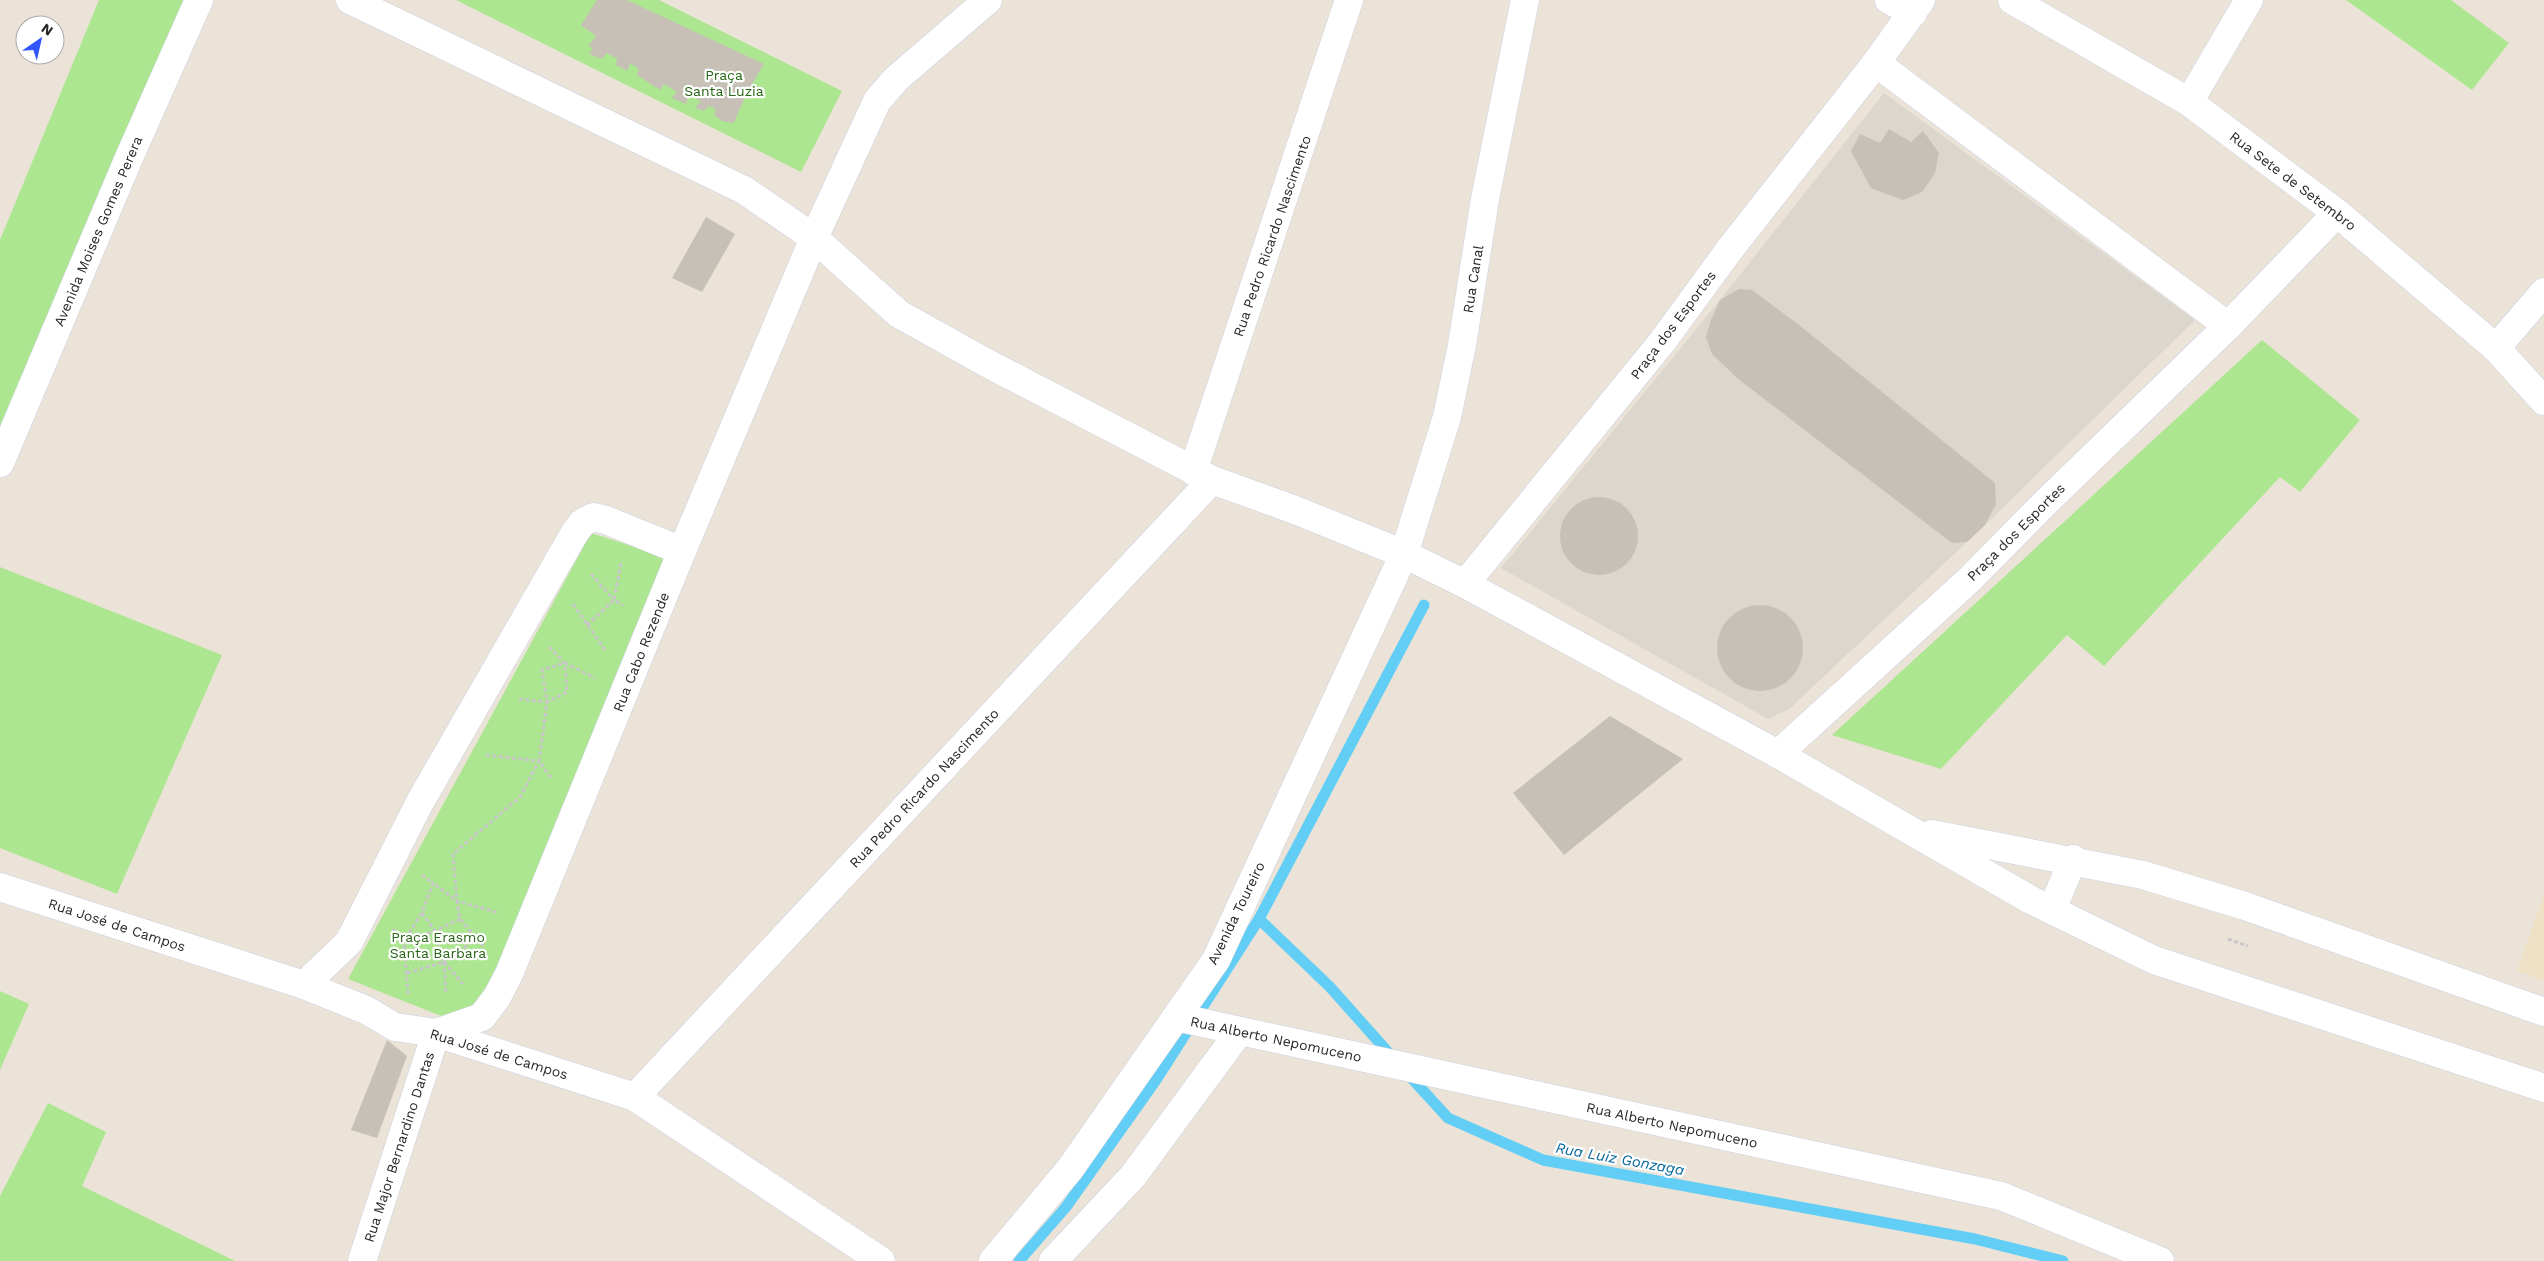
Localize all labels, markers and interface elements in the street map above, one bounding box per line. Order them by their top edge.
north arrow [15,15,65,65]
text: N [38,20,56,39]
park label: Praça Santa Luzia [684,67,764,99]
street label: Rua Sete de Setembro [2227,128,2359,234]
street label: Rua Pedro Ricardo Nascimento [1230,133,1314,339]
street label: Avenida Moises Gomes Perera [51,134,145,328]
street label: Rua Canal [1460,243,1486,314]
street label: Praça dos Esportes [1627,268,1719,382]
street label: Praça dos Esportes [1964,480,2068,584]
street label: Rua Cabo Rezende [610,590,672,714]
street label: Rua Pedro Ricardo Nascimento [846,705,1002,871]
street label: Avenida Toureiro [1204,859,1268,967]
street label: Rua José de Campos [46,895,188,955]
park label: Praça Erasmo Santa Barbara [390,929,486,961]
street label: Rua Alberto Nepomuceno [1189,1013,1363,1065]
street label: Rua José de Campos [428,1025,570,1083]
street label: Rua Major Bernardino Dantas [361,1050,437,1244]
street label: Rua Alberto Nepomuceno [1585,1099,1759,1151]
water label: Rua Luiz Gonzaga [1554,1139,1686,1179]

